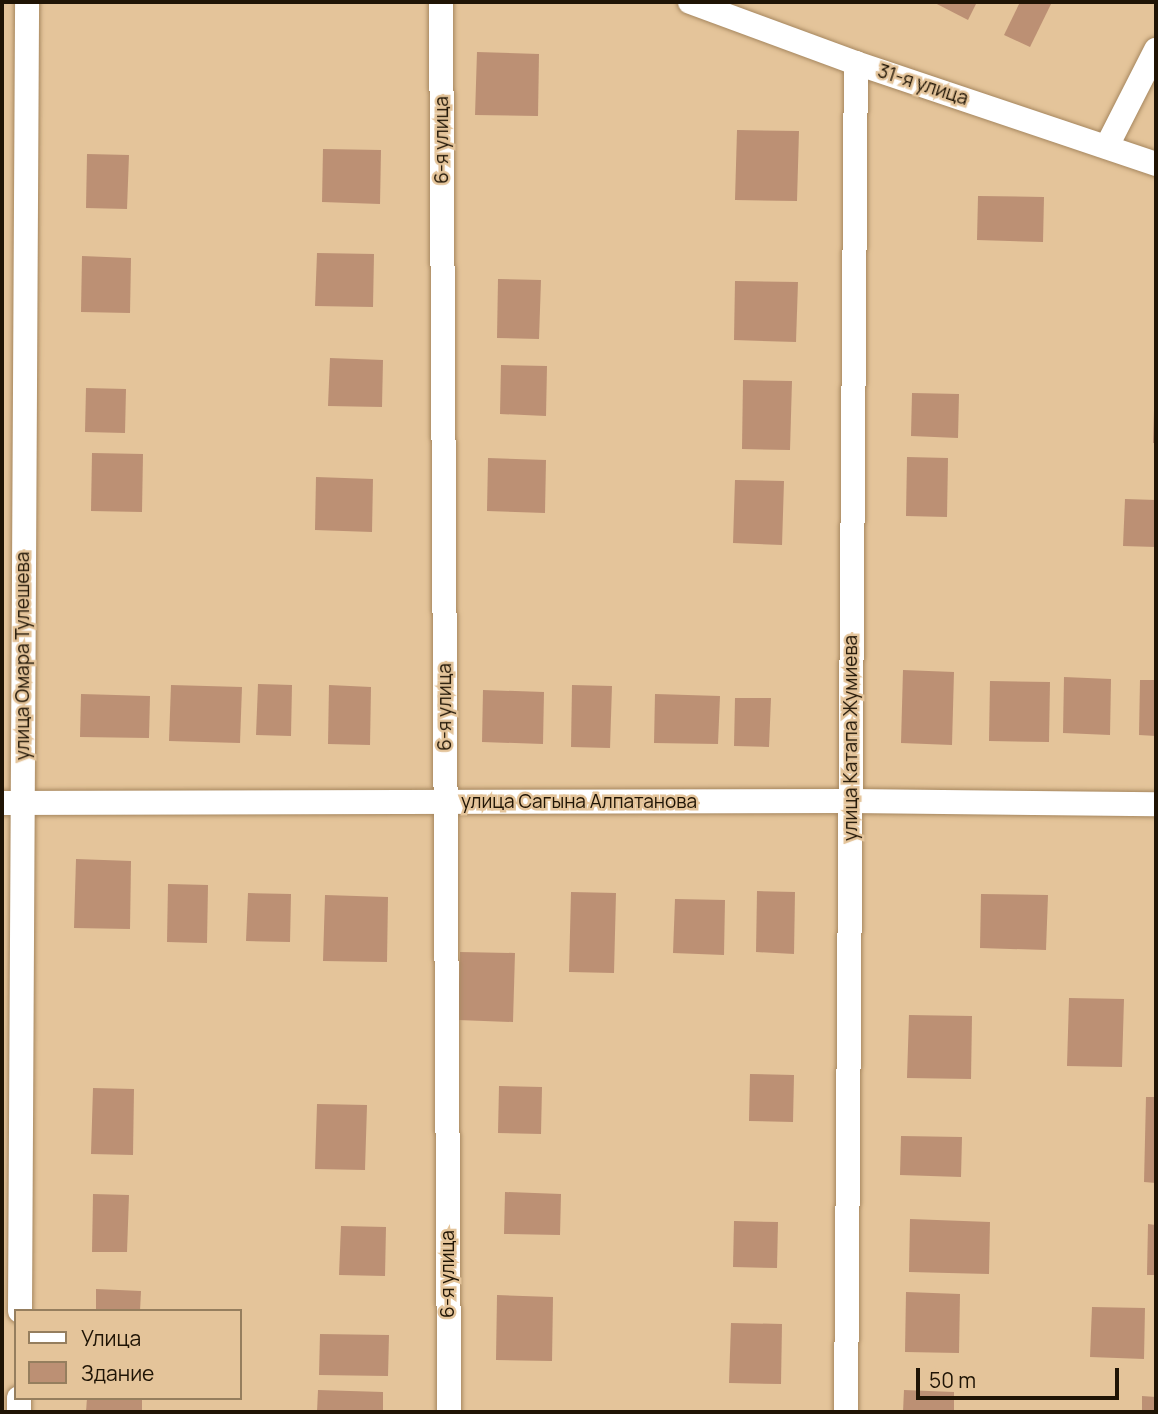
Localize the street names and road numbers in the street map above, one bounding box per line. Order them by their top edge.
street label: 31-я улица [875,60,971,110]
street label: 6-я улица [431,96,453,184]
street label: улица Омара Тулешева [12,552,34,760]
street label: улица Катапа Жумиева [840,635,862,841]
street label: 6-я улица [434,663,456,751]
street label: улица Сагына Алпатанова [461,791,697,813]
street label: 6-я улица [437,1230,459,1318]

